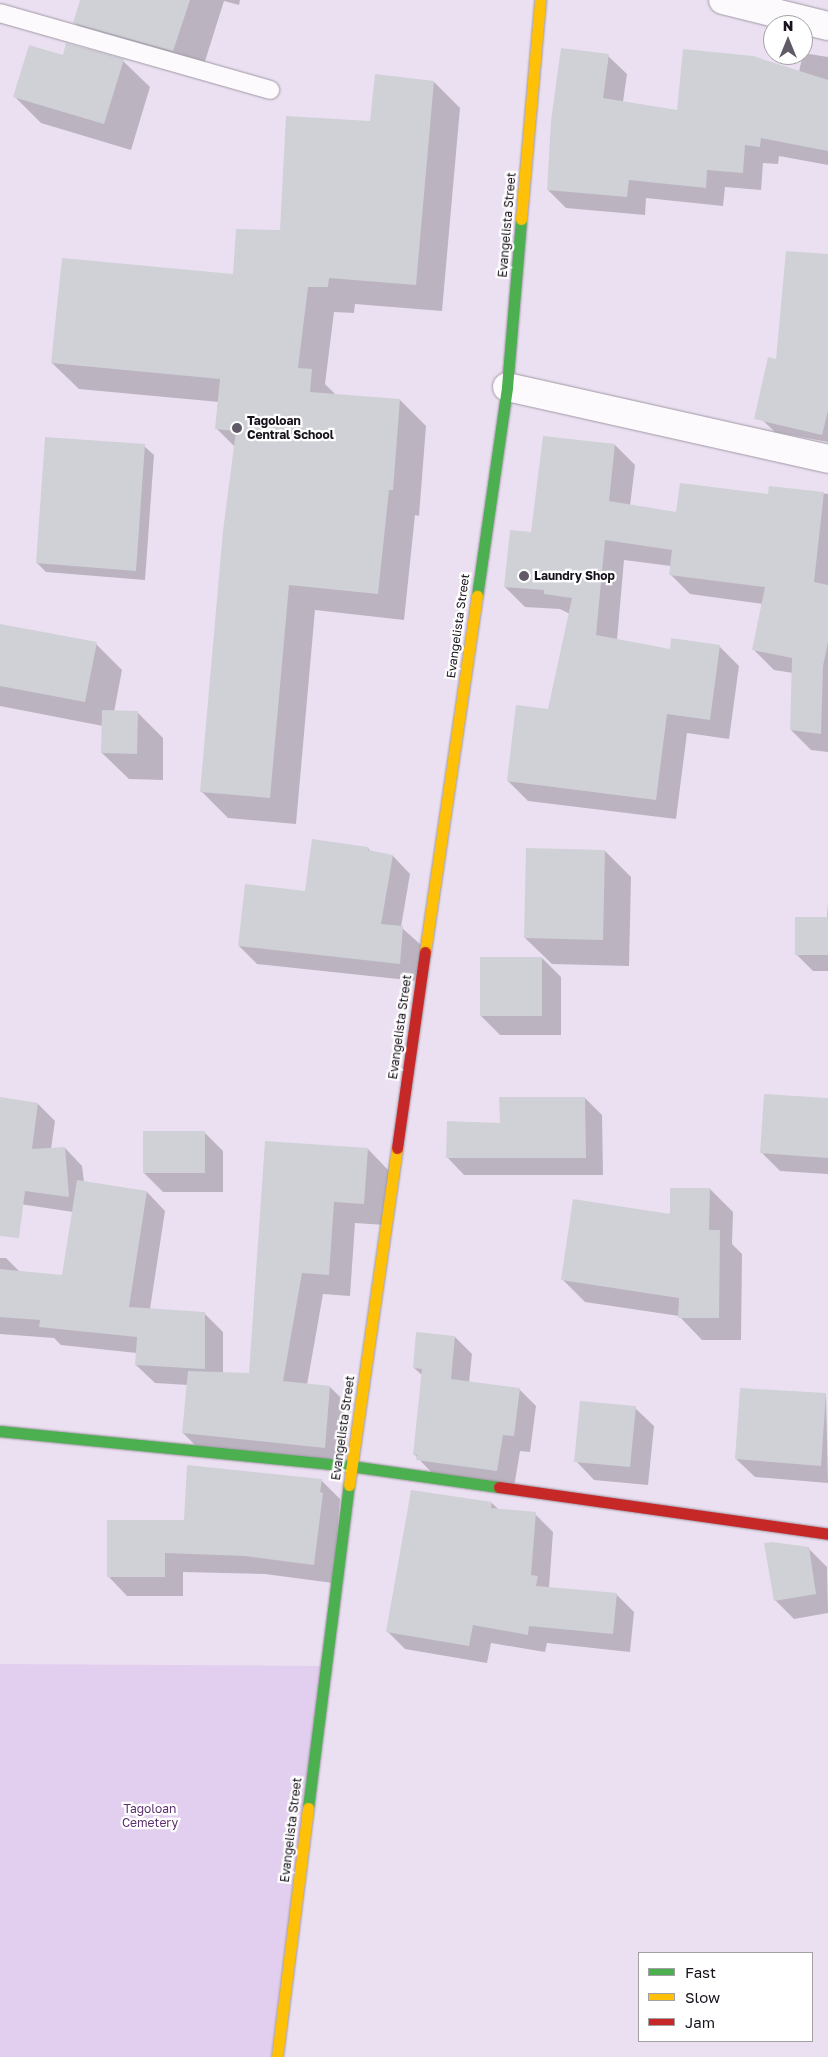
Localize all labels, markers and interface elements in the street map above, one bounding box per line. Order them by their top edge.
north arrow [763,15,813,65]
text: N [783,17,793,34]
street label: Evangelista Street [495,172,519,278]
place label: Tagoloan Central School [247,414,334,442]
marker: Tagoloan Central School [231,422,243,434]
place label: Laundry Shop [534,569,615,583]
marker: Laundry Shop [518,570,530,582]
street label: Evangelista Street [444,573,472,679]
street label: Evangelista Street [386,974,414,1080]
street label: Evangelista Street [329,1375,357,1481]
street label: Evangelista Street [277,1777,305,1883]
park label: Tagoloan Cemetery [122,1802,178,1830]
legend [638,1952,813,2042]
text: Fast [685,1963,716,1981]
text: Slow [685,1988,720,2006]
text: Jam [685,2013,715,2031]

